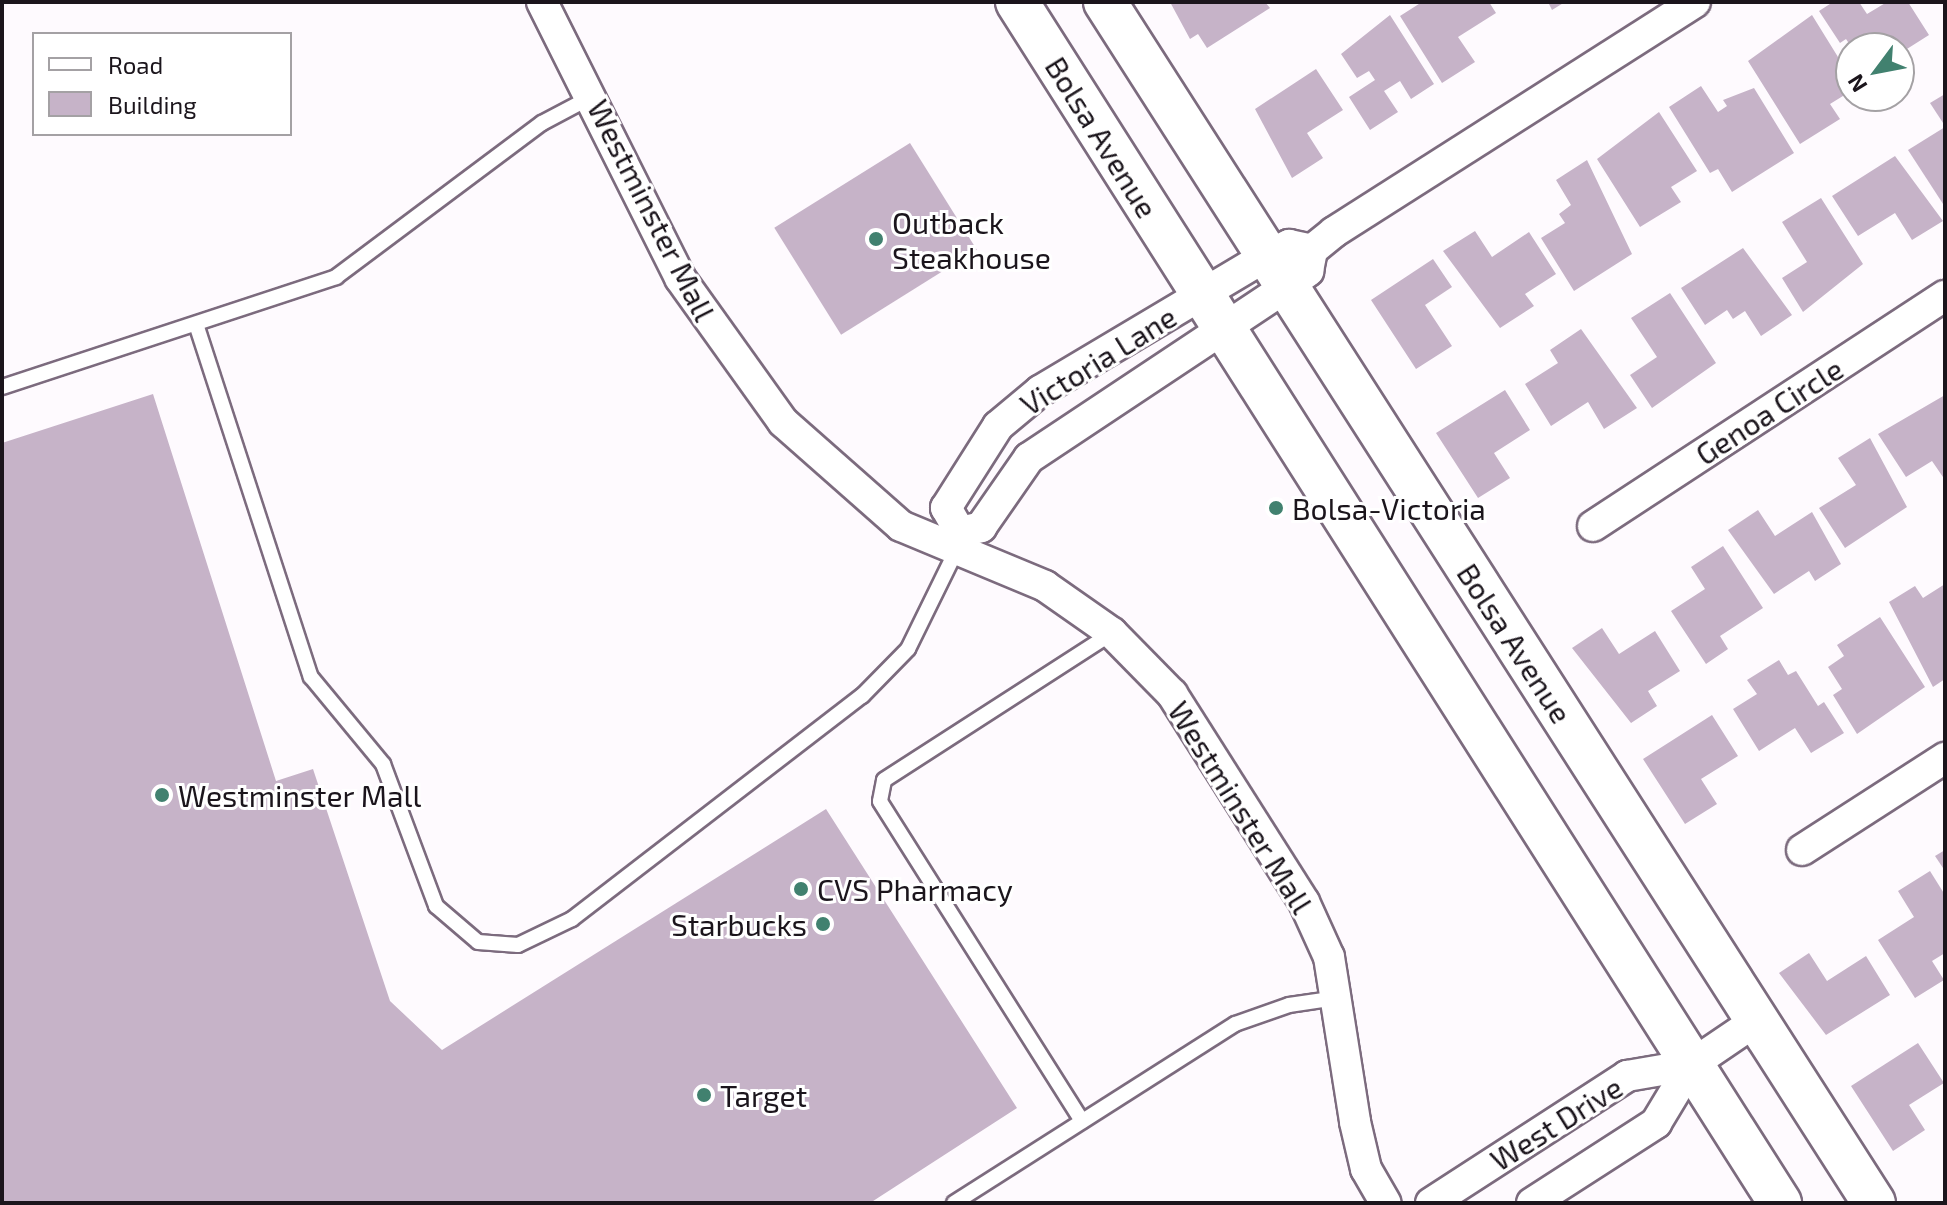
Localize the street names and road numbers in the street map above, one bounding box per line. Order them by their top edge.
street label: Bolsa Avenue [1038,50,1166,224]
street label: Westminster Mall [581,93,723,327]
street label: Victoria Lane [1013,298,1183,422]
street label: Genoa Circle [1689,350,1849,472]
street label: Bolsa Avenue [1450,556,1580,730]
street label: Westminster Mall [1161,694,1321,920]
street label: West Drive [1483,1068,1629,1178]

